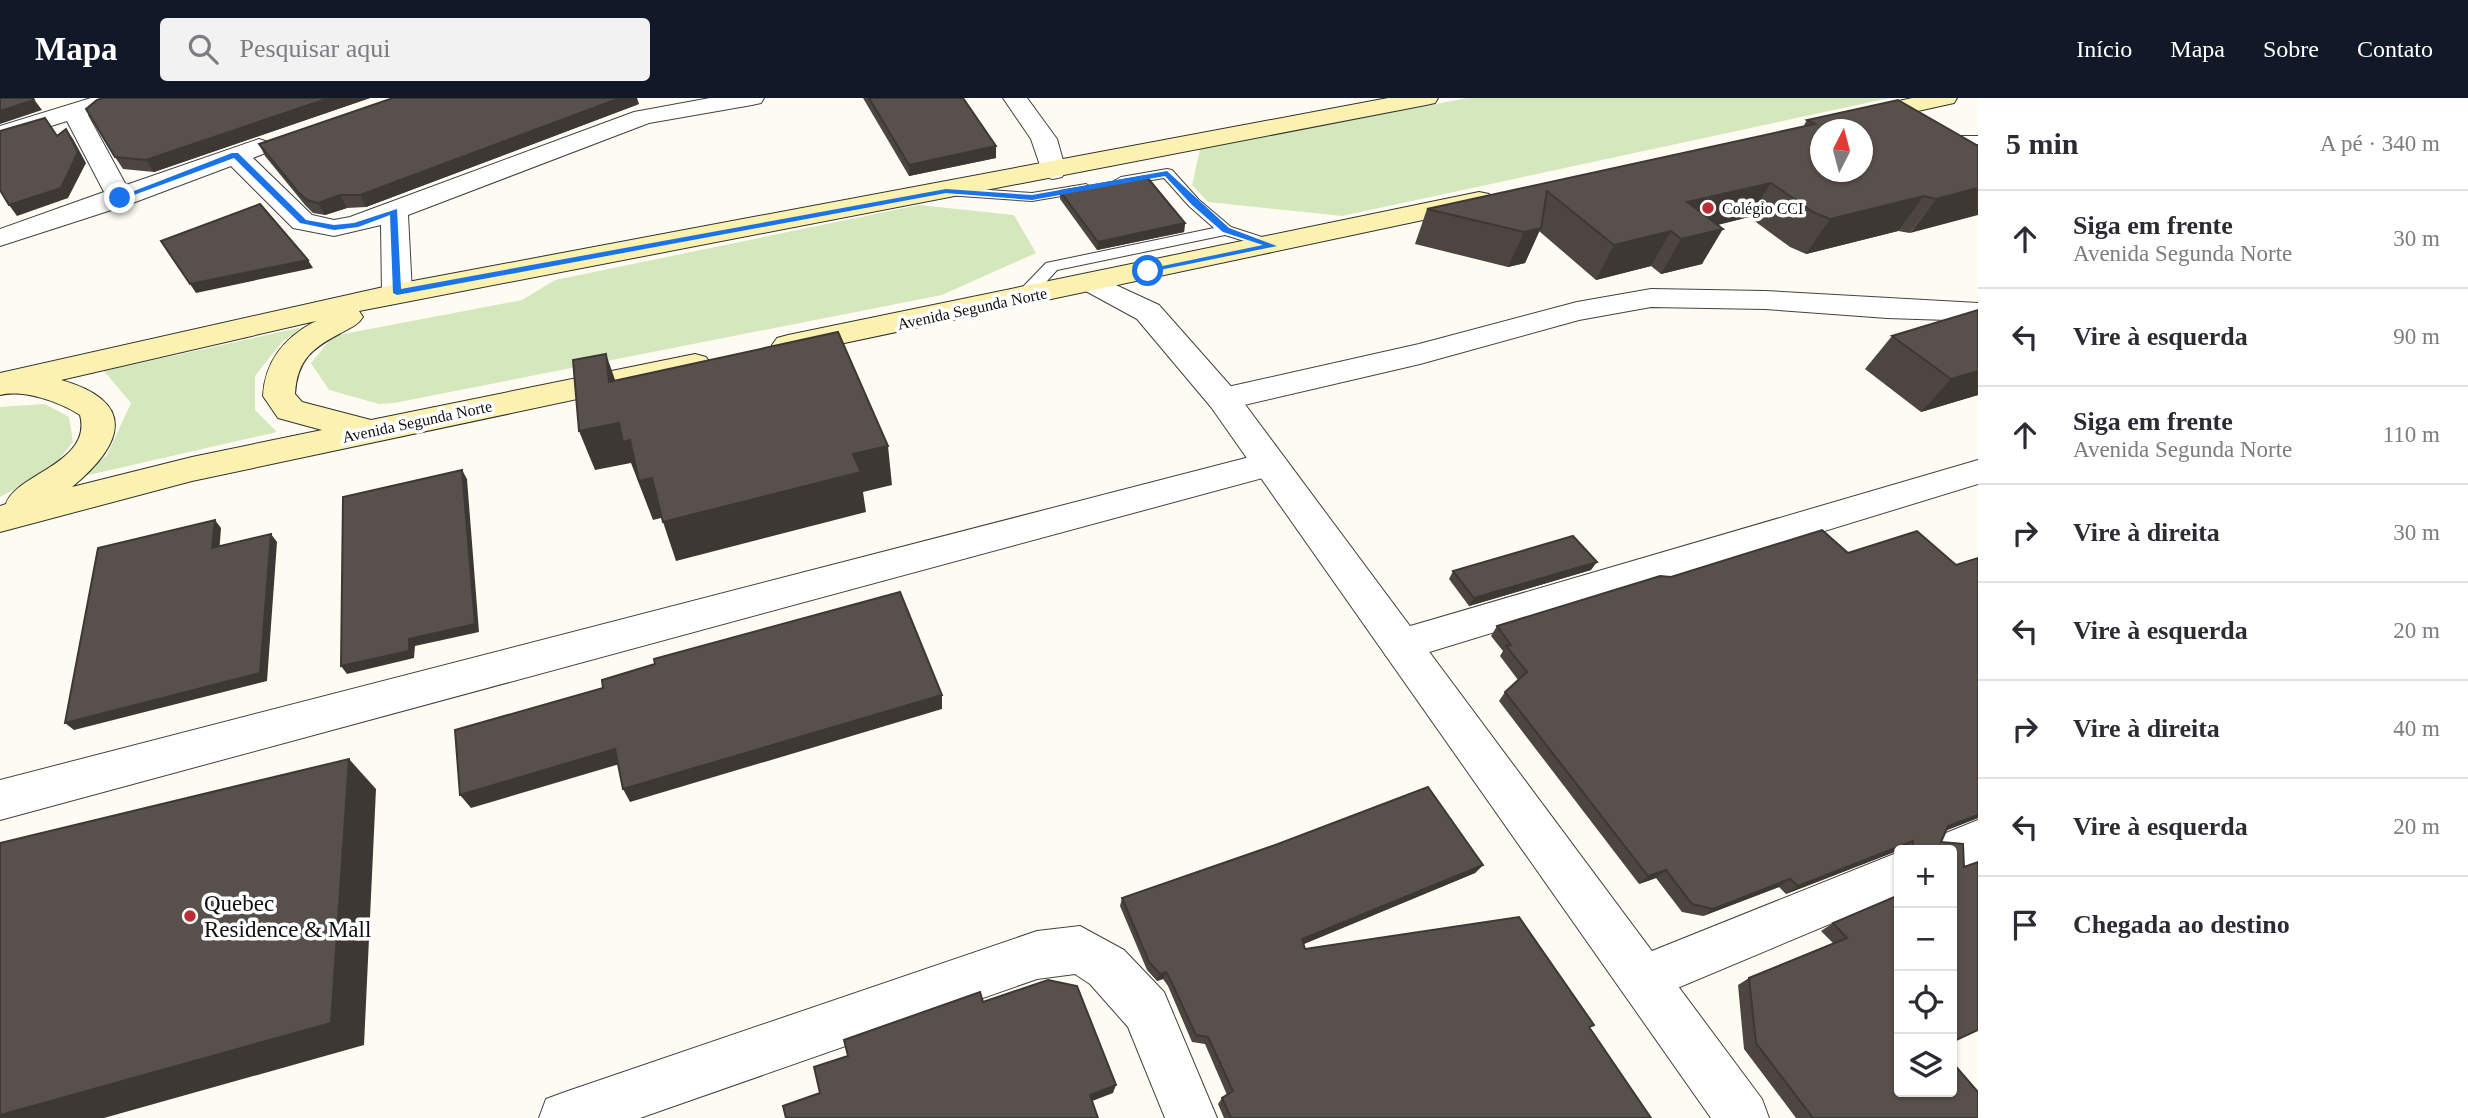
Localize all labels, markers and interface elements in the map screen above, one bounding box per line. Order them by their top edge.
search box [160,18,650,81]
icon: search [184,30,222,68]
text: Mapa [35,31,118,67]
text: Pesquisar aqui [240,34,390,63]
text: Início [2076,36,2132,62]
text: Mapa [2170,36,2225,62]
text: Sobre [2263,36,2319,62]
text: Contato [2357,36,2433,62]
north arrow [1810,119,1873,182]
text: 5 min [2006,127,2079,160]
text: A pé · 340 m [2320,131,2440,156]
route end [104,182,135,213]
marker: Colégio CCI [1700,200,1716,216]
place label: Colégio CCI [1722,200,1803,218]
text: Siga em frente [2073,211,2233,240]
icon: ahead [2006,220,2044,258]
text: 30 m [2393,226,2440,251]
text: Avenida Segunda Norte [2073,241,2292,266]
route start [1132,255,1163,286]
street label: Avenida Segunda Norte [896,284,1049,334]
icon: left [2006,318,2044,356]
text: Vire à esquerda [2073,322,2248,351]
text: 90 m [2393,324,2440,349]
street label: Avenida Segunda Norte [341,397,494,447]
text: Siga em frente [2073,407,2233,436]
icon: ahead [2006,416,2044,454]
text: 110 m [2383,422,2440,447]
text: Avenida Segunda Norte [2073,437,2292,462]
icon: right [2006,514,2044,552]
text: Vire à direita [2073,518,2220,547]
text: 30 m [2393,520,2440,545]
icon: left [2006,612,2044,650]
text: Vire à esquerda [2073,616,2248,645]
text: 20 m [2393,618,2440,643]
icon: right [2006,710,2044,748]
text: Vire à direita [2073,714,2220,743]
text: 40 m [2393,716,2440,741]
icon: left [2006,808,2044,846]
text: Vire à esquerda [2073,812,2248,841]
text: 20 m [2393,814,2440,839]
map controls [1894,845,1957,1097]
button: + [1894,845,1957,908]
place label: Quebec Residence & Mall [204,891,371,942]
icon: arrive [2006,906,2044,944]
marker: Quebec Residence & Mall [182,908,198,924]
button: − [1894,908,1957,971]
text: Chegada ao destino [2073,910,2290,939]
button: locate [1894,971,1957,1034]
button: layers [1894,1034,1957,1097]

